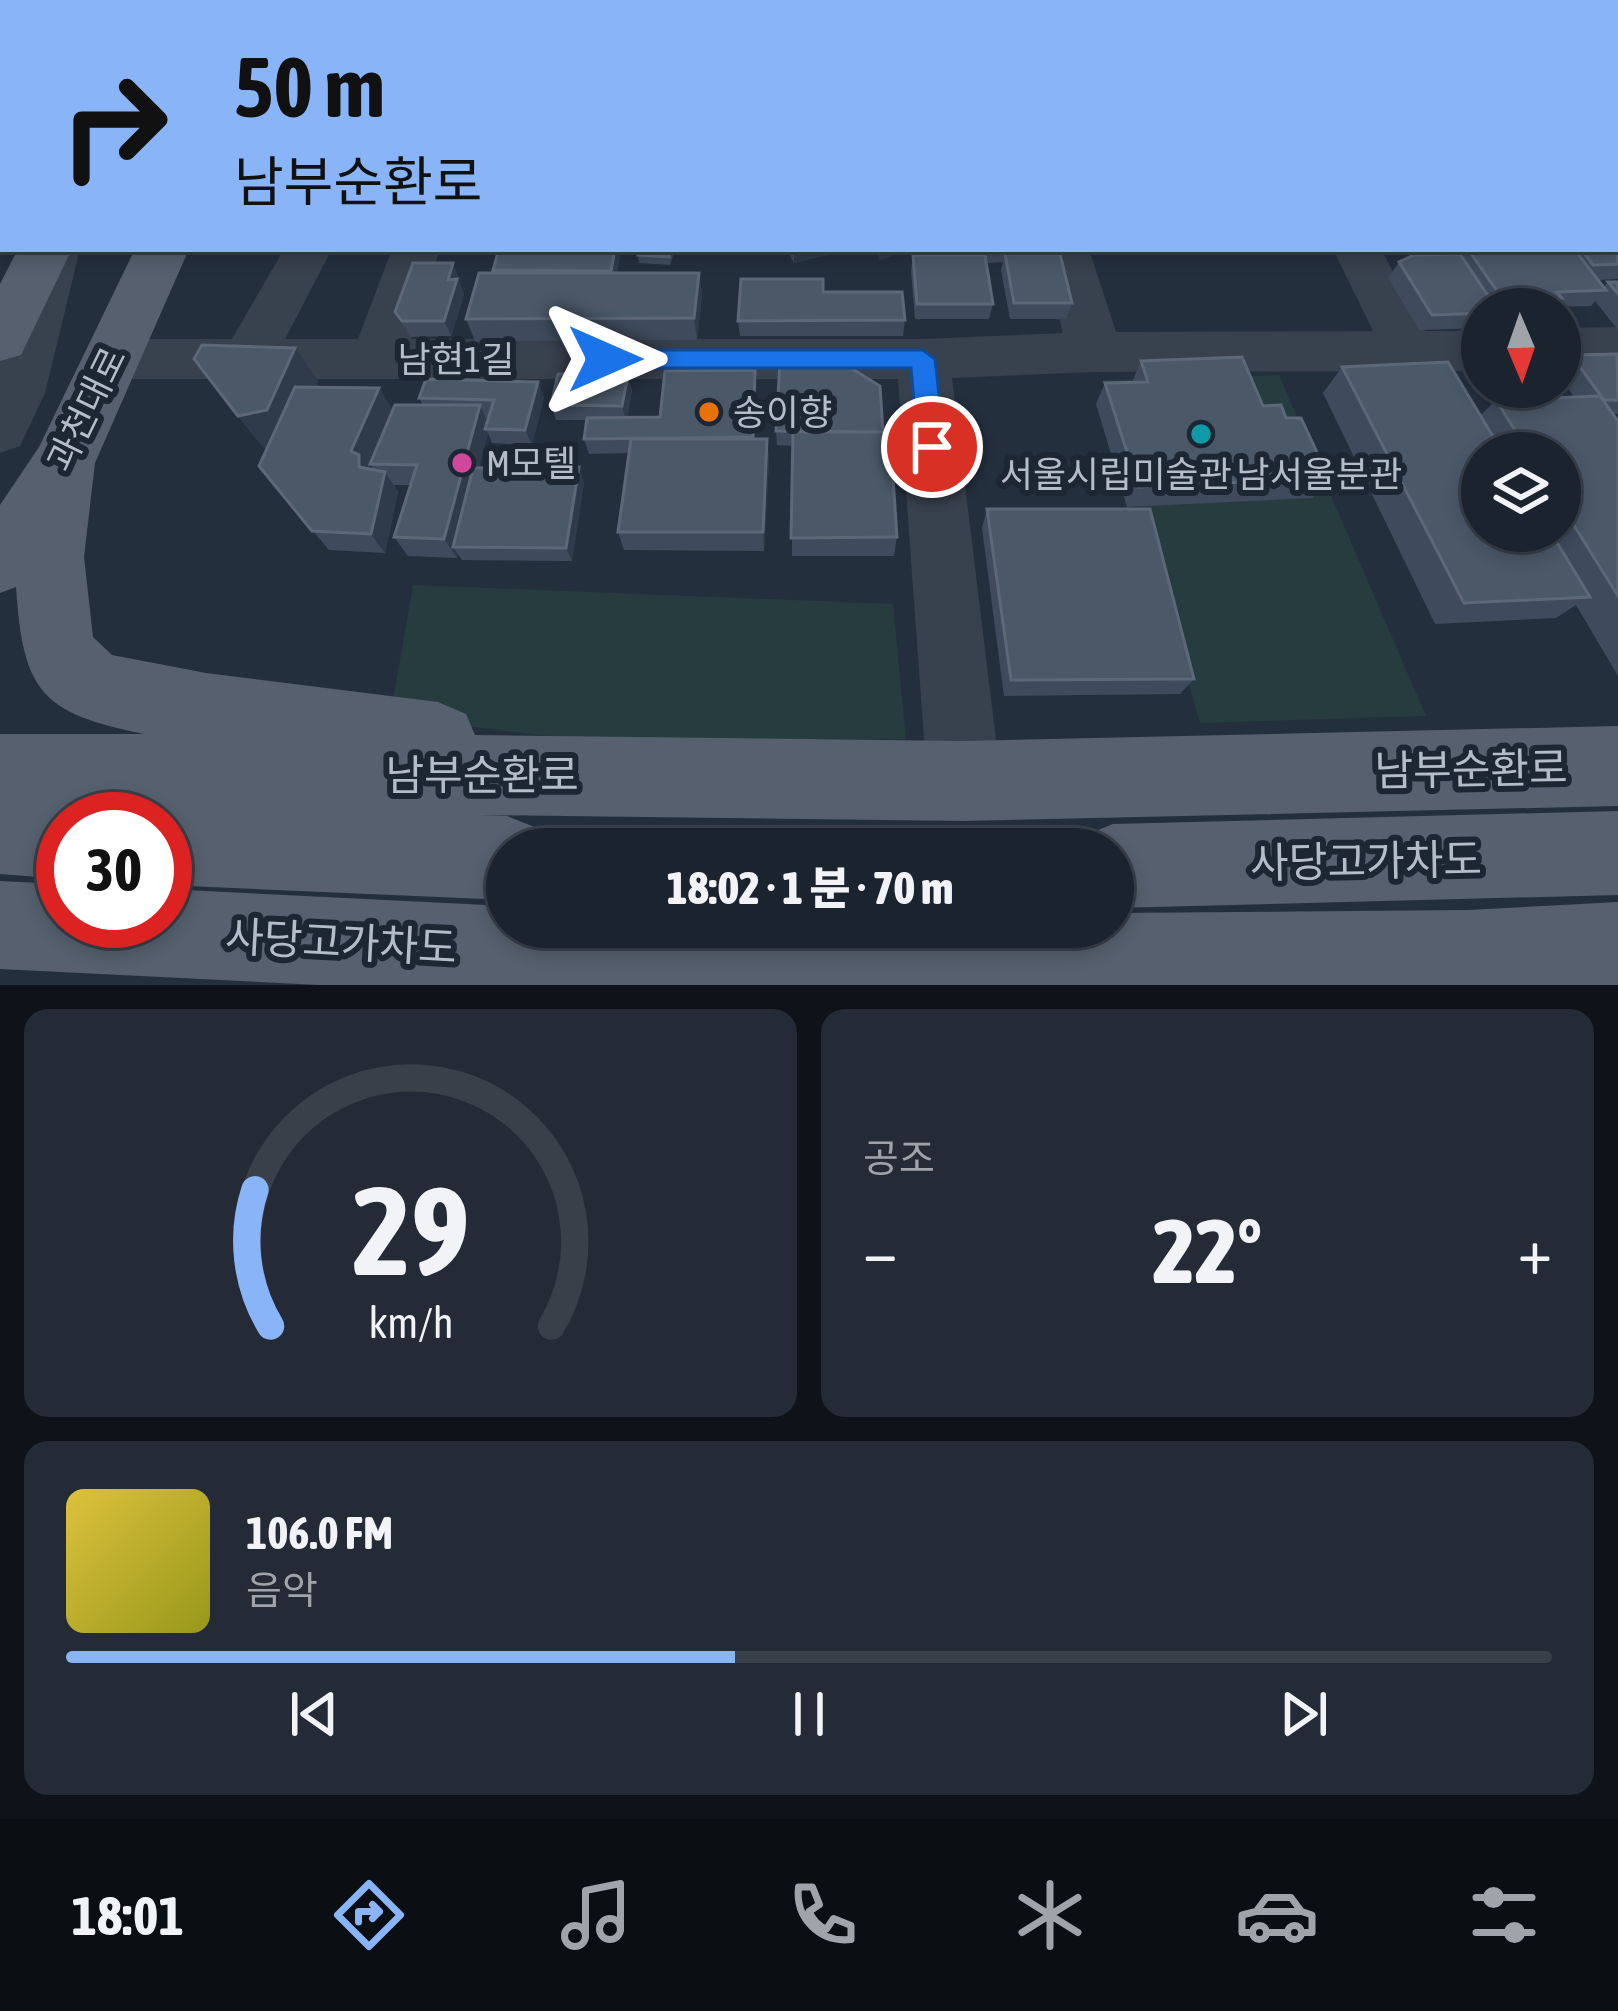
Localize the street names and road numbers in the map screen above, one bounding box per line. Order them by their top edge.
street label: 남현1길 [398,338,514,380]
street label: 과천대로 [38,340,134,478]
street label: 남부순환로 [1374,743,1568,795]
street label: 남부순환로 [385,751,579,799]
street label: 사당고가차도 [1250,835,1482,887]
street label: 사당고가차도 [224,912,458,972]

